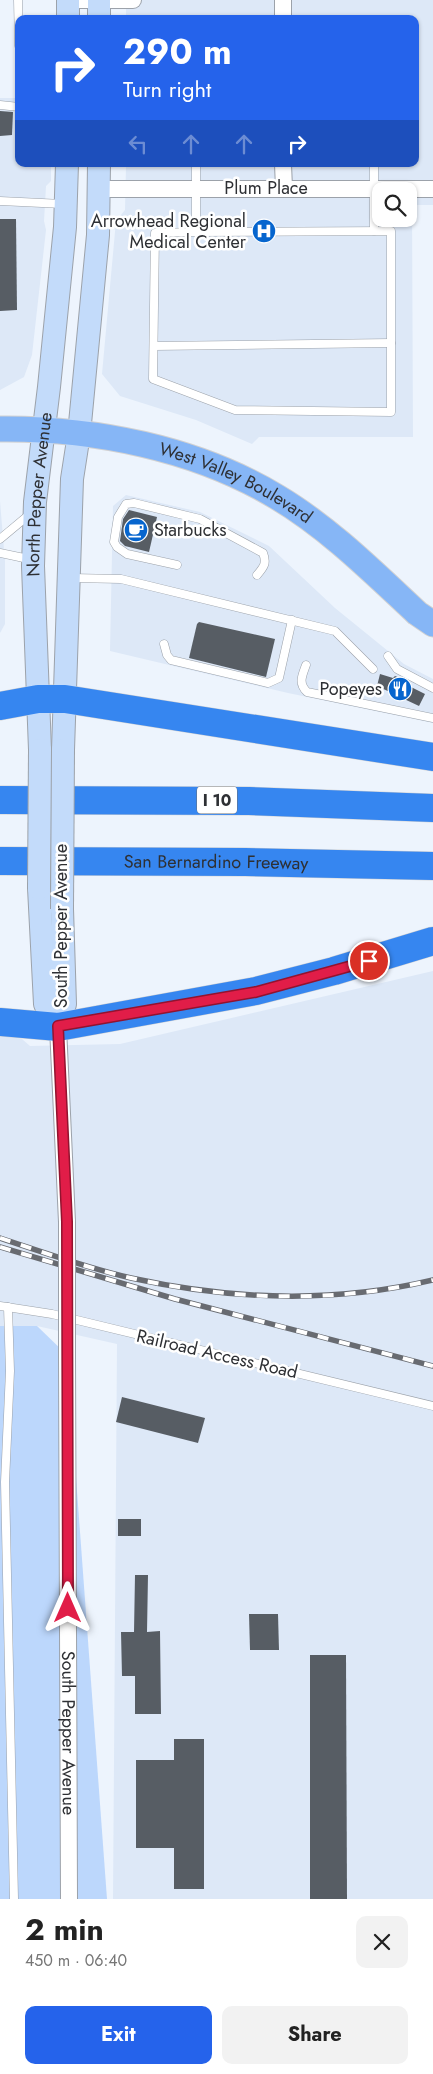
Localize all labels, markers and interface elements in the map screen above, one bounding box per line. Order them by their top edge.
text: 290 m [123,27,232,77]
icon: right [40,35,105,100]
text: Turn right [123,73,211,105]
icon: left [124,130,152,158]
icon: ahead [177,130,205,158]
icon: ahead [230,130,258,158]
icon: right [283,130,311,158]
street label: Plum Place [224,175,308,201]
map controls [372,182,417,227]
button: search [372,182,417,227]
place label: Arrowhead Regional Medical Center [91,208,247,255]
hospital icon: Arrowhead Regional Medical Center [251,218,277,244]
street label: North Pepper Avenue [20,411,59,577]
street label: West Valley Boulevard [156,436,318,530]
cafe icon: Starbucks [123,517,149,543]
place label: Starbucks [154,517,227,543]
place label: Popeyes [319,676,382,702]
restaurant icon: Popeyes [387,676,413,702]
road number: I 10 [197,786,237,814]
street label: South Pepper Avenue [48,844,74,1008]
street label: San Bernardino Freeway [124,849,309,876]
pin [348,940,390,982]
icon: arrive [355,947,383,975]
street label: Railroad Access Road [134,1323,300,1385]
position arrow [41,1581,93,1633]
street label: South Pepper Avenue [55,1651,82,1815]
text: 2 min [25,1908,104,1951]
button: close [356,1916,408,1968]
text: 450 m · 06:40 [25,1949,127,1972]
button: Exit [25,2006,212,2064]
button: Share [222,2006,408,2064]

